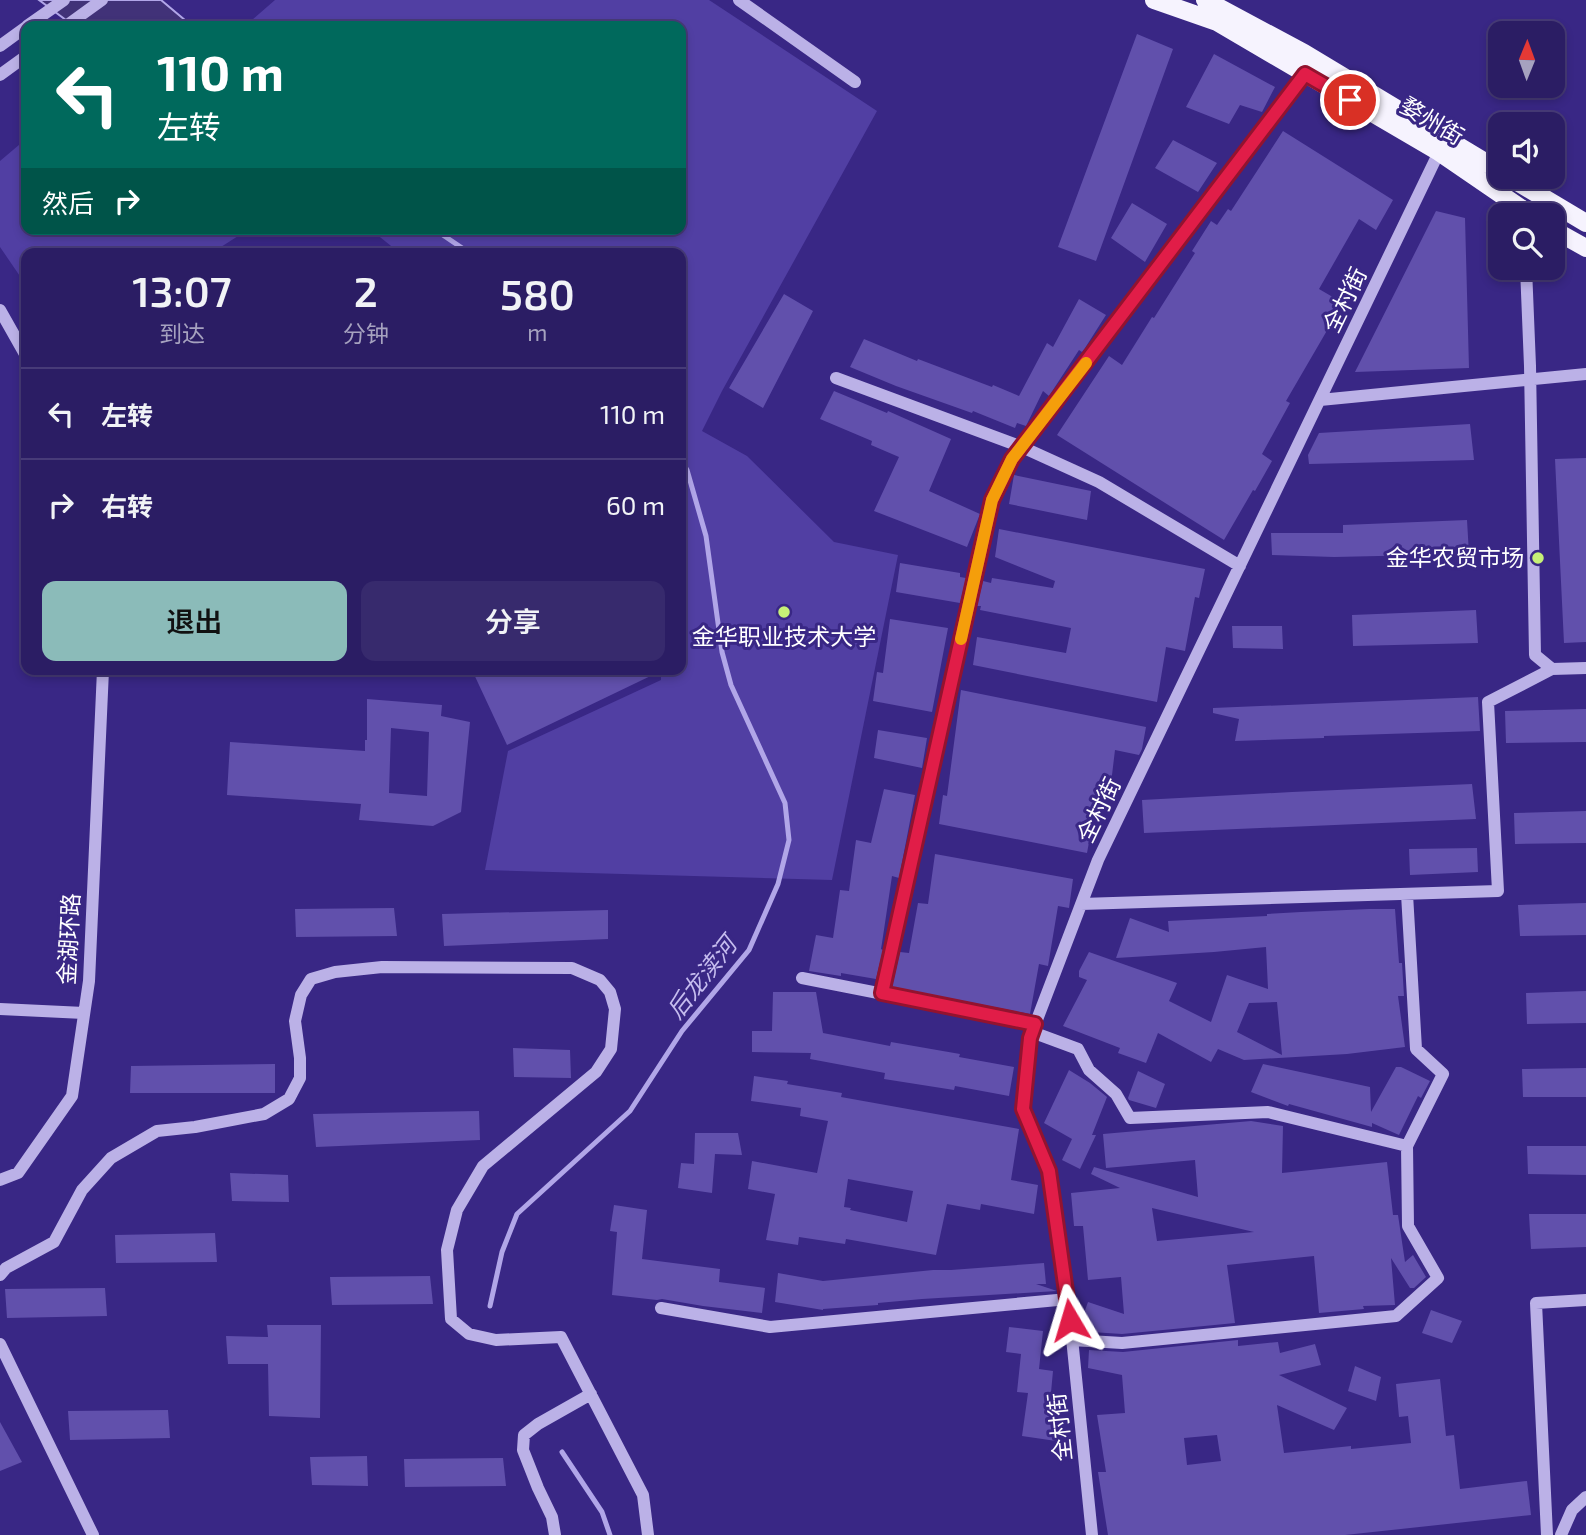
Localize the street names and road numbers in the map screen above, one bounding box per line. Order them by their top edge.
street label: 婺州街 [1396,90,1469,150]
street label: 全村街 [1316,262,1372,337]
street label: 全村街 [1070,772,1126,847]
street label: 金湖环路 [52,892,84,986]
street label: 全村街 [1041,1391,1077,1463]

